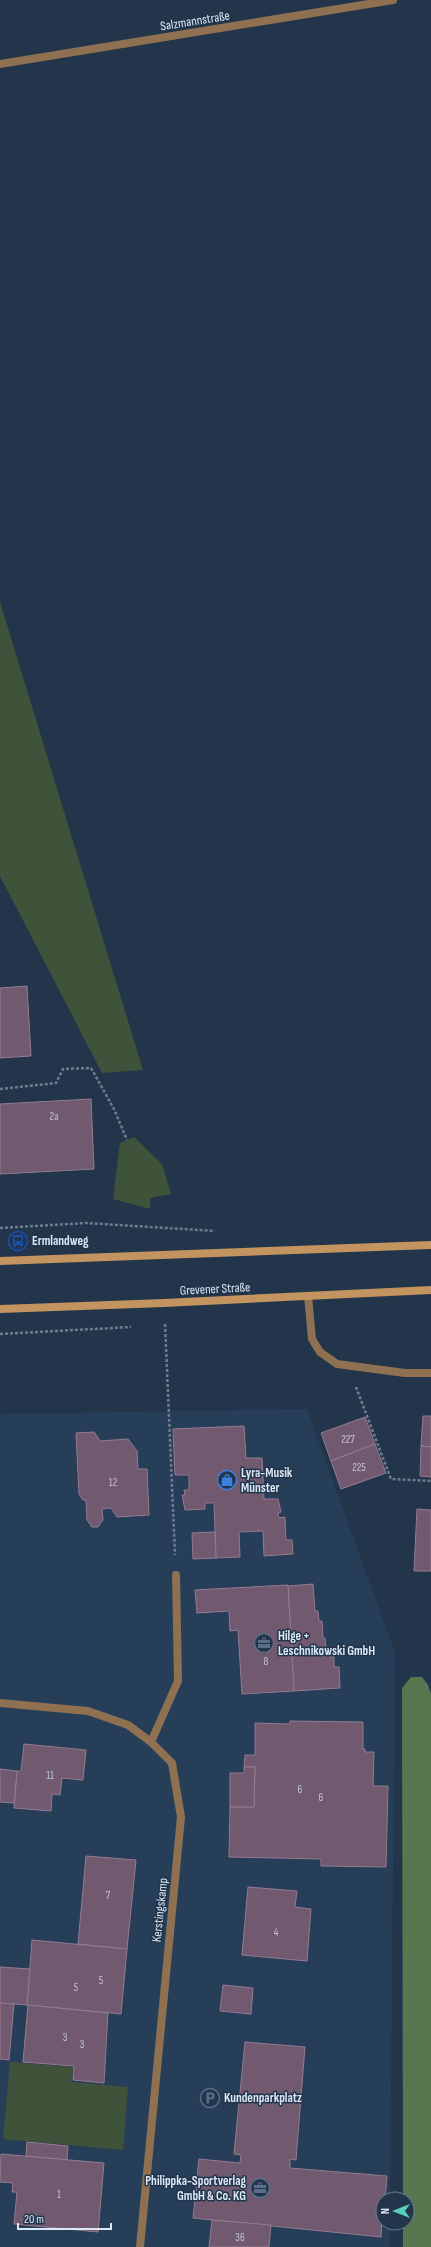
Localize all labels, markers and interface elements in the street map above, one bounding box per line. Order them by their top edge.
street label: Salzmannstraße [159,8,231,34]
house number: 2a [50,1110,58,1123]
bus stop icon: Ermlandweg [7,1230,29,1252]
place label: Ermlandweg [32,1233,89,1249]
street label: Grevener Straße [179,1279,251,1299]
house number: 227 [341,1433,355,1446]
house number: 225 [352,1461,366,1474]
place label: Lyra-Musik Münster [241,1465,293,1496]
shop icon: Lyra-Musik Münster [216,1469,238,1491]
house number: 12 [109,1476,118,1489]
place label: Hilge + Leschnikowski GmbH [278,1628,375,1659]
office icon: Hilge + Leschnikowski GmbH [253,1632,275,1654]
house number: 8 [264,1655,269,1668]
house number: 11 [46,1769,54,1782]
house number: 6 [298,1783,303,1796]
house number: 6 [319,1791,324,1804]
street label: Kerstingskamp [149,1877,171,1943]
house number: 7 [106,1889,111,1902]
house number: 4 [274,1926,279,1939]
house number: 5 [99,1974,103,1987]
house number: 5 [74,1981,78,1994]
house number: 3 [63,2031,68,2044]
house number: 3 [80,2038,85,2051]
parking icon: Kundenparkplatz [199,2087,221,2109]
place label: Kundenparkplatz [224,2090,302,2106]
place label: Philippka-Sportverlag GmbH & Co. KG [145,2173,247,2204]
office icon: Philippka-Sportverlag GmbH & Co. KG [249,2177,271,2199]
house number: 1 [57,2188,61,2201]
north arrow [375,2191,415,2231]
scale bar [18,2205,111,2231]
text: N [379,2208,392,2214]
text: 20 m [24,2212,44,2227]
house number: 36 [235,2231,245,2244]

